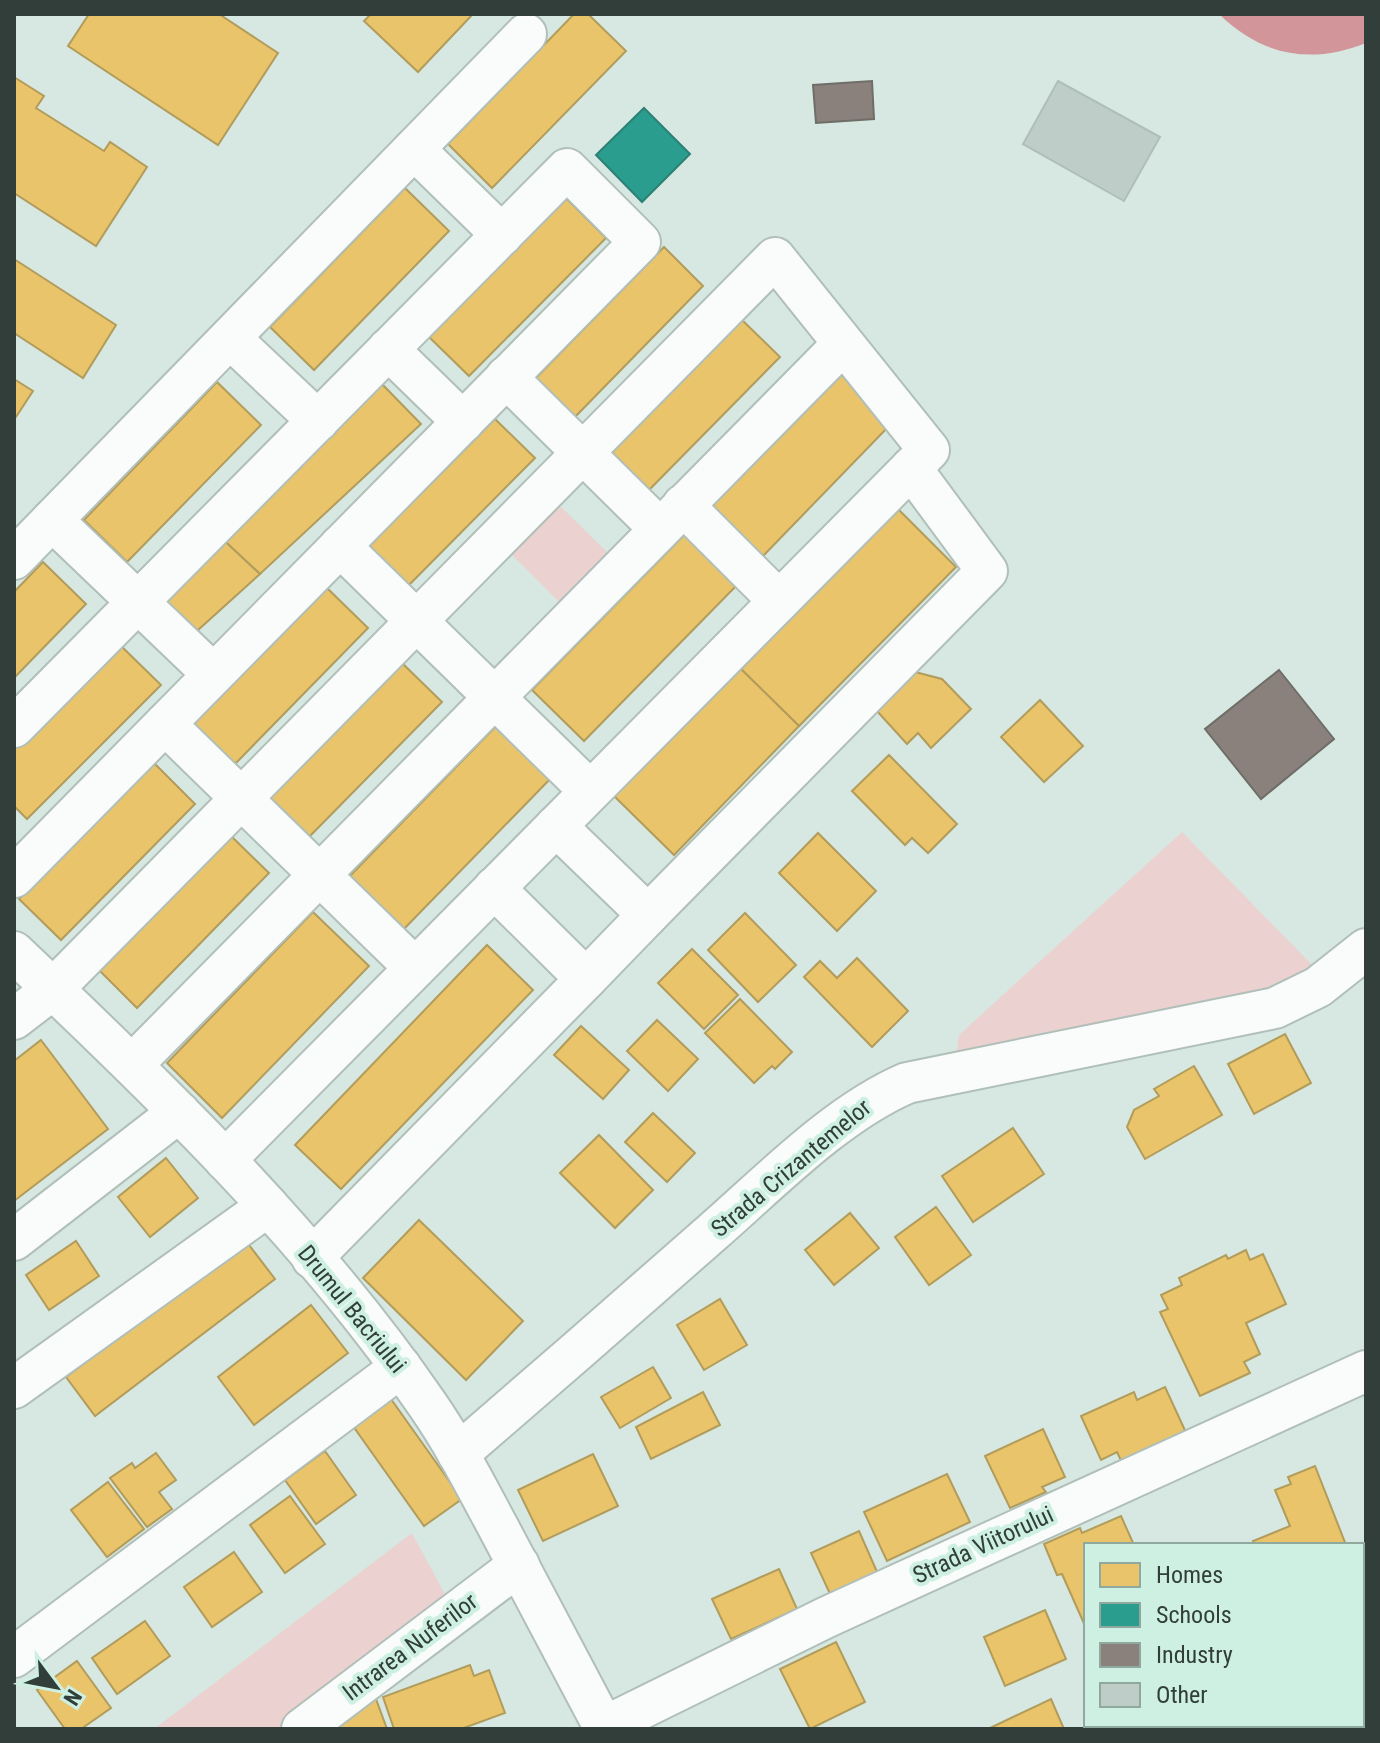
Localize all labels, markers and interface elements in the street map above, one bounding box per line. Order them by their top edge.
street label: Strada Crizantemelor [706,1093,876,1243]
street label: Drumul Bacriului [292,1240,412,1378]
street label: Strada Viitorului [908,1500,1058,1590]
legend [1084,1543,1364,1727]
text: Homes [1156,1561,1223,1589]
street label: Intrarea Nuferilor [337,1587,483,1707]
text: Schools [1156,1601,1232,1629]
text: Industry [1156,1641,1233,1669]
north arrow [16,1647,96,1727]
text: Other [1156,1681,1208,1709]
text: N [58,1685,87,1710]

